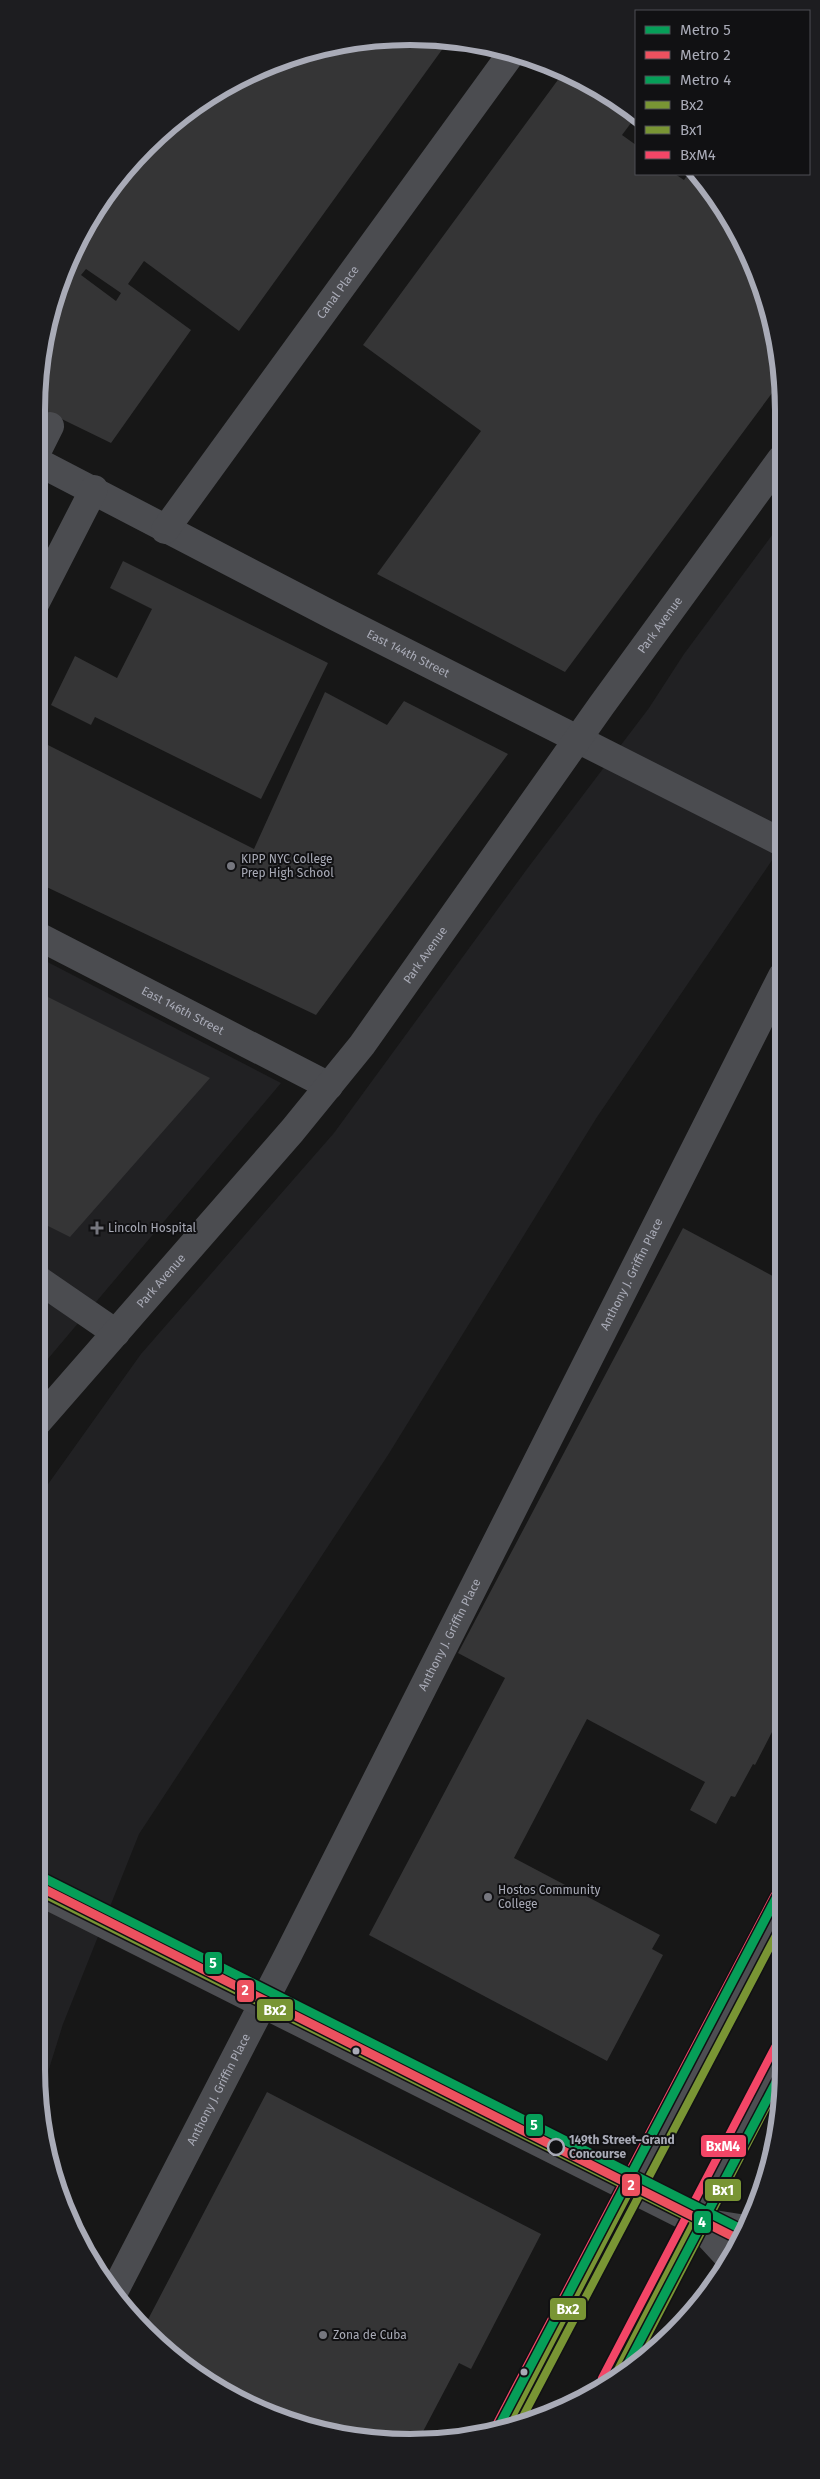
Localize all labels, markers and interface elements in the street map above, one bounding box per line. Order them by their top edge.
legend [635,10,810,175]
text: Metro 5 [680,21,731,39]
text: Metro 2 [680,46,731,64]
text: Metro 4 [680,71,731,89]
text: Bx2 [680,96,704,114]
text: Bx1 [680,121,703,139]
text: BxM4 [680,146,716,164]
street label: Canal Place [314,263,362,321]
street label: Park Avenue [635,594,685,656]
street label: East 144th Street [364,627,453,681]
place label: KIPP NYC College Prep High School [241,852,334,880]
marker: KIPP NYC College Prep High School [225,860,237,872]
street label: Park Avenue [400,924,450,986]
street label: East 146th Street [139,984,227,1038]
street label: Anthony J. Griffin Place [597,1216,666,1332]
marker: Lincoln Hospital [90,1221,104,1235]
place label: Lincoln Hospital [108,1221,197,1235]
street label: Park Avenue [134,1251,188,1311]
street label: Anthony J. Griffin Place [415,1576,484,1693]
place label: Hostos Community College [498,1883,600,1911]
marker: Hostos Community College [482,1891,494,1903]
line badge: 5 [204,1951,223,1975]
text: 5 [209,1955,217,1972]
line badge: 2 [236,1979,255,2003]
text: 2 [241,1982,249,1999]
line badge: Bx2 [256,1998,294,2022]
text: Bx2 [264,2002,286,2019]
street label: Anthony J. Griffin Place [184,2031,253,2148]
unlabelled marker [351,2046,361,2056]
line badge: 5 [525,2113,544,2137]
text: 5 [530,2117,538,2134]
place label: 149th Street–Grand Concourse [569,2133,675,2161]
line badge: BxM4 [700,2134,747,2158]
marker: 149th Street–Grand Concourse [547,2138,565,2156]
text: BxM4 [706,2138,740,2155]
line badge: 2 [621,2173,641,2197]
text: 2 [627,2177,635,2194]
line badge: Bx1 [704,2178,742,2202]
text: Bx1 [712,2182,734,2199]
line badge: 4 [693,2210,712,2234]
text: 4 [698,2214,706,2231]
line badge: Bx2 [549,2297,587,2321]
text: Bx2 [557,2301,579,2318]
place label: Zona de Cuba [333,2328,407,2342]
marker: Zona de Cuba [317,2329,329,2341]
unlabelled marker [519,2367,529,2377]

